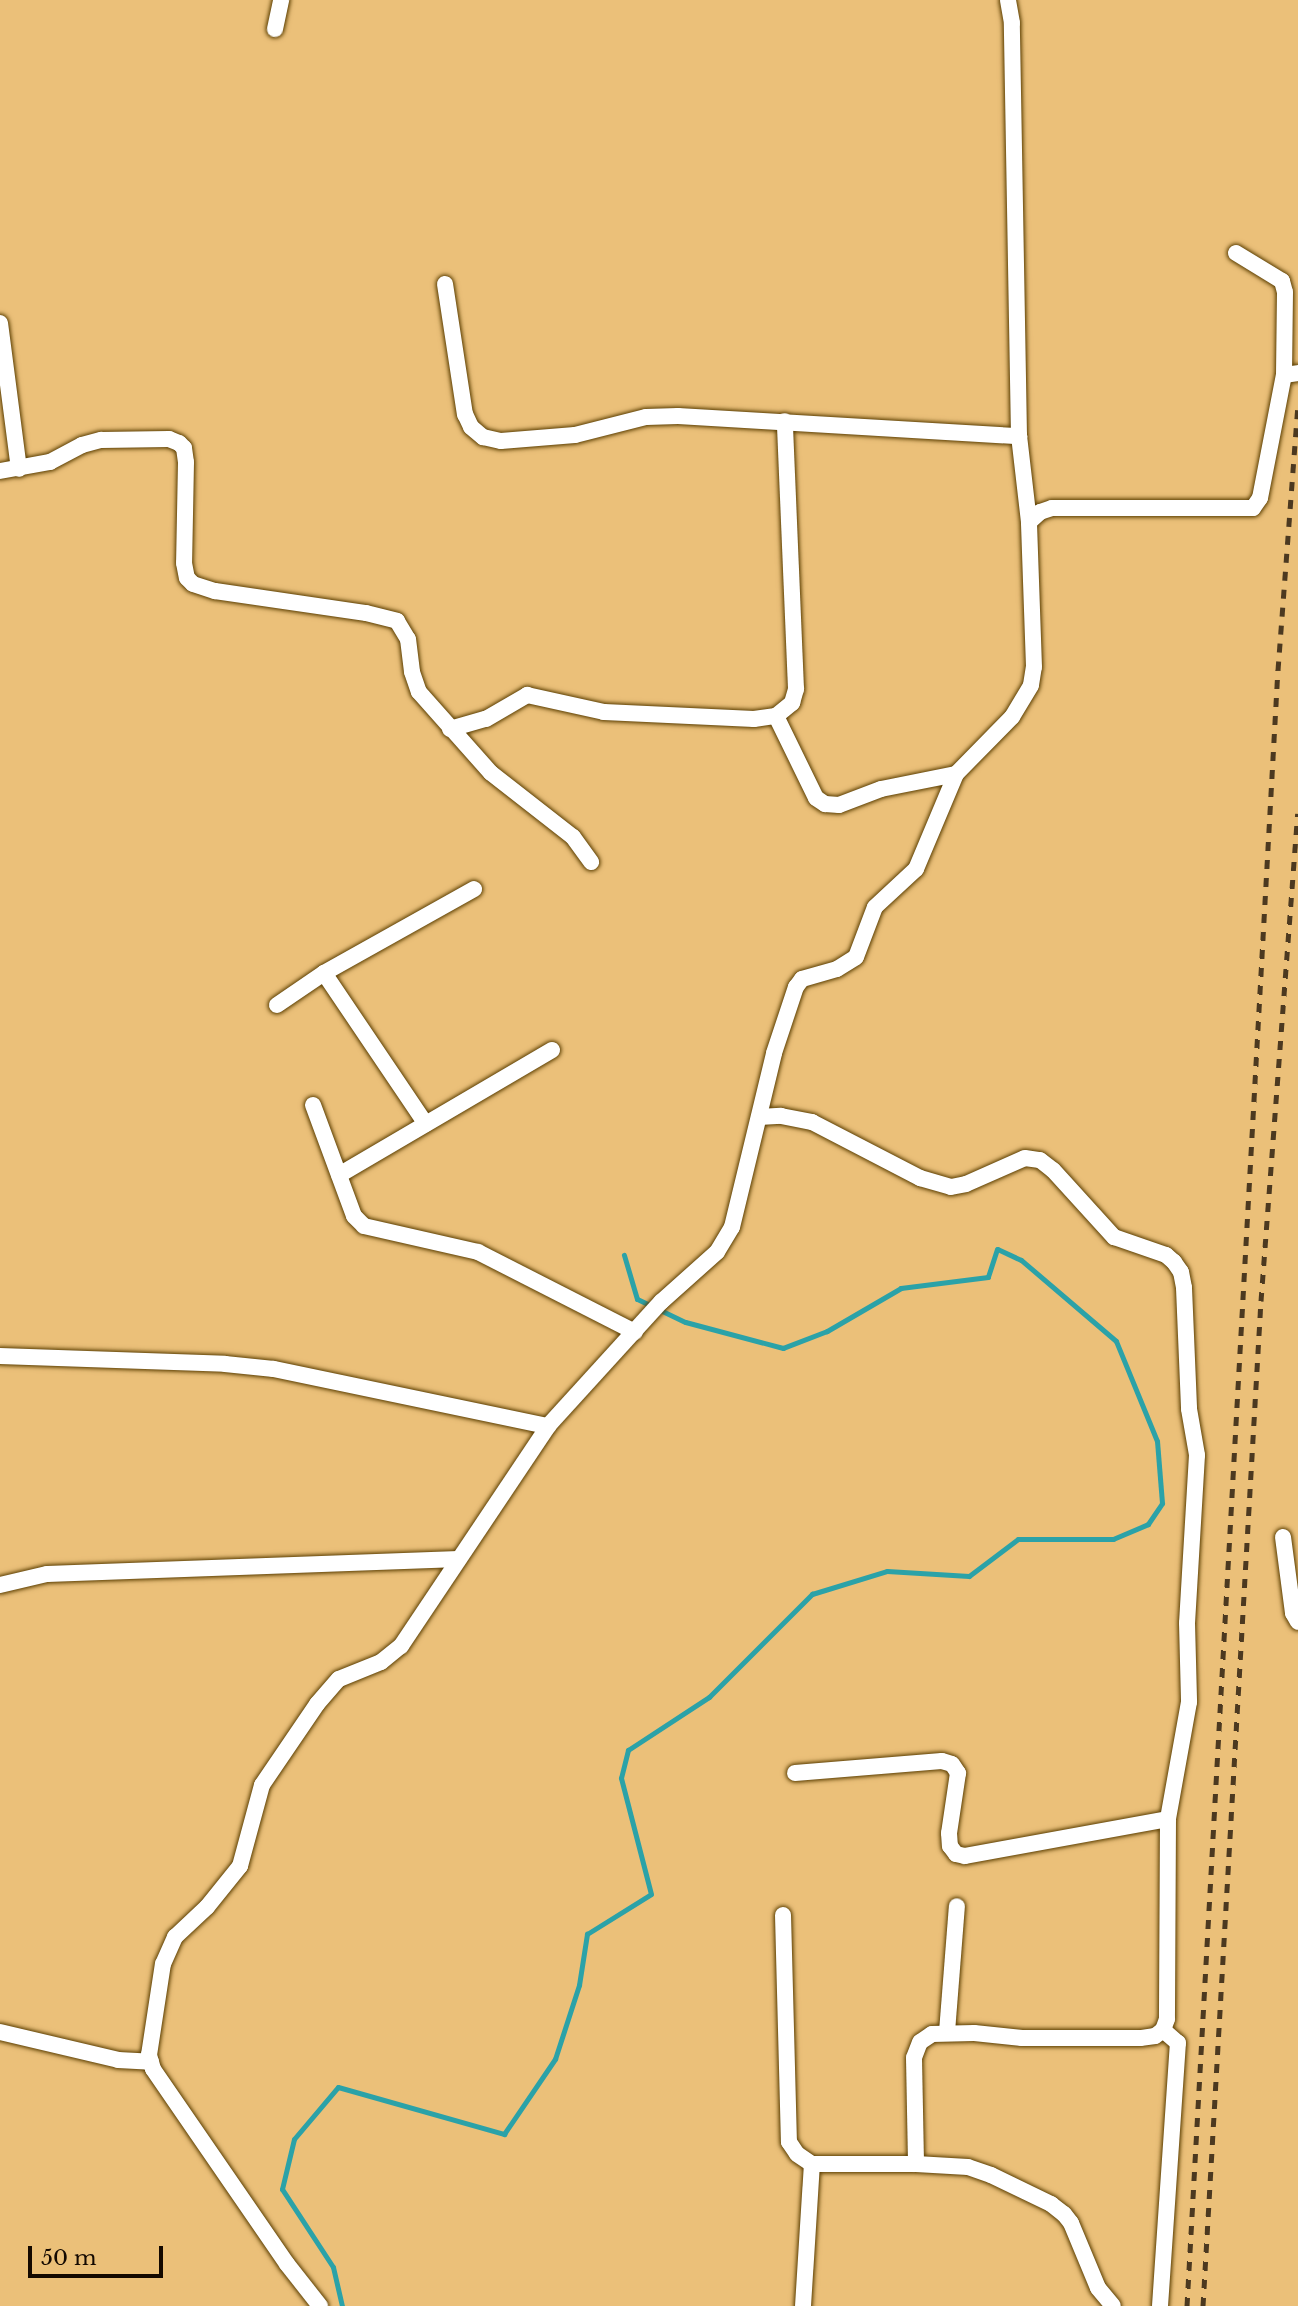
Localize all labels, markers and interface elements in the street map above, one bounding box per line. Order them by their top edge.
scale bar [32,2232,166,2276]
text: 50 m [41,2245,96,2271]

